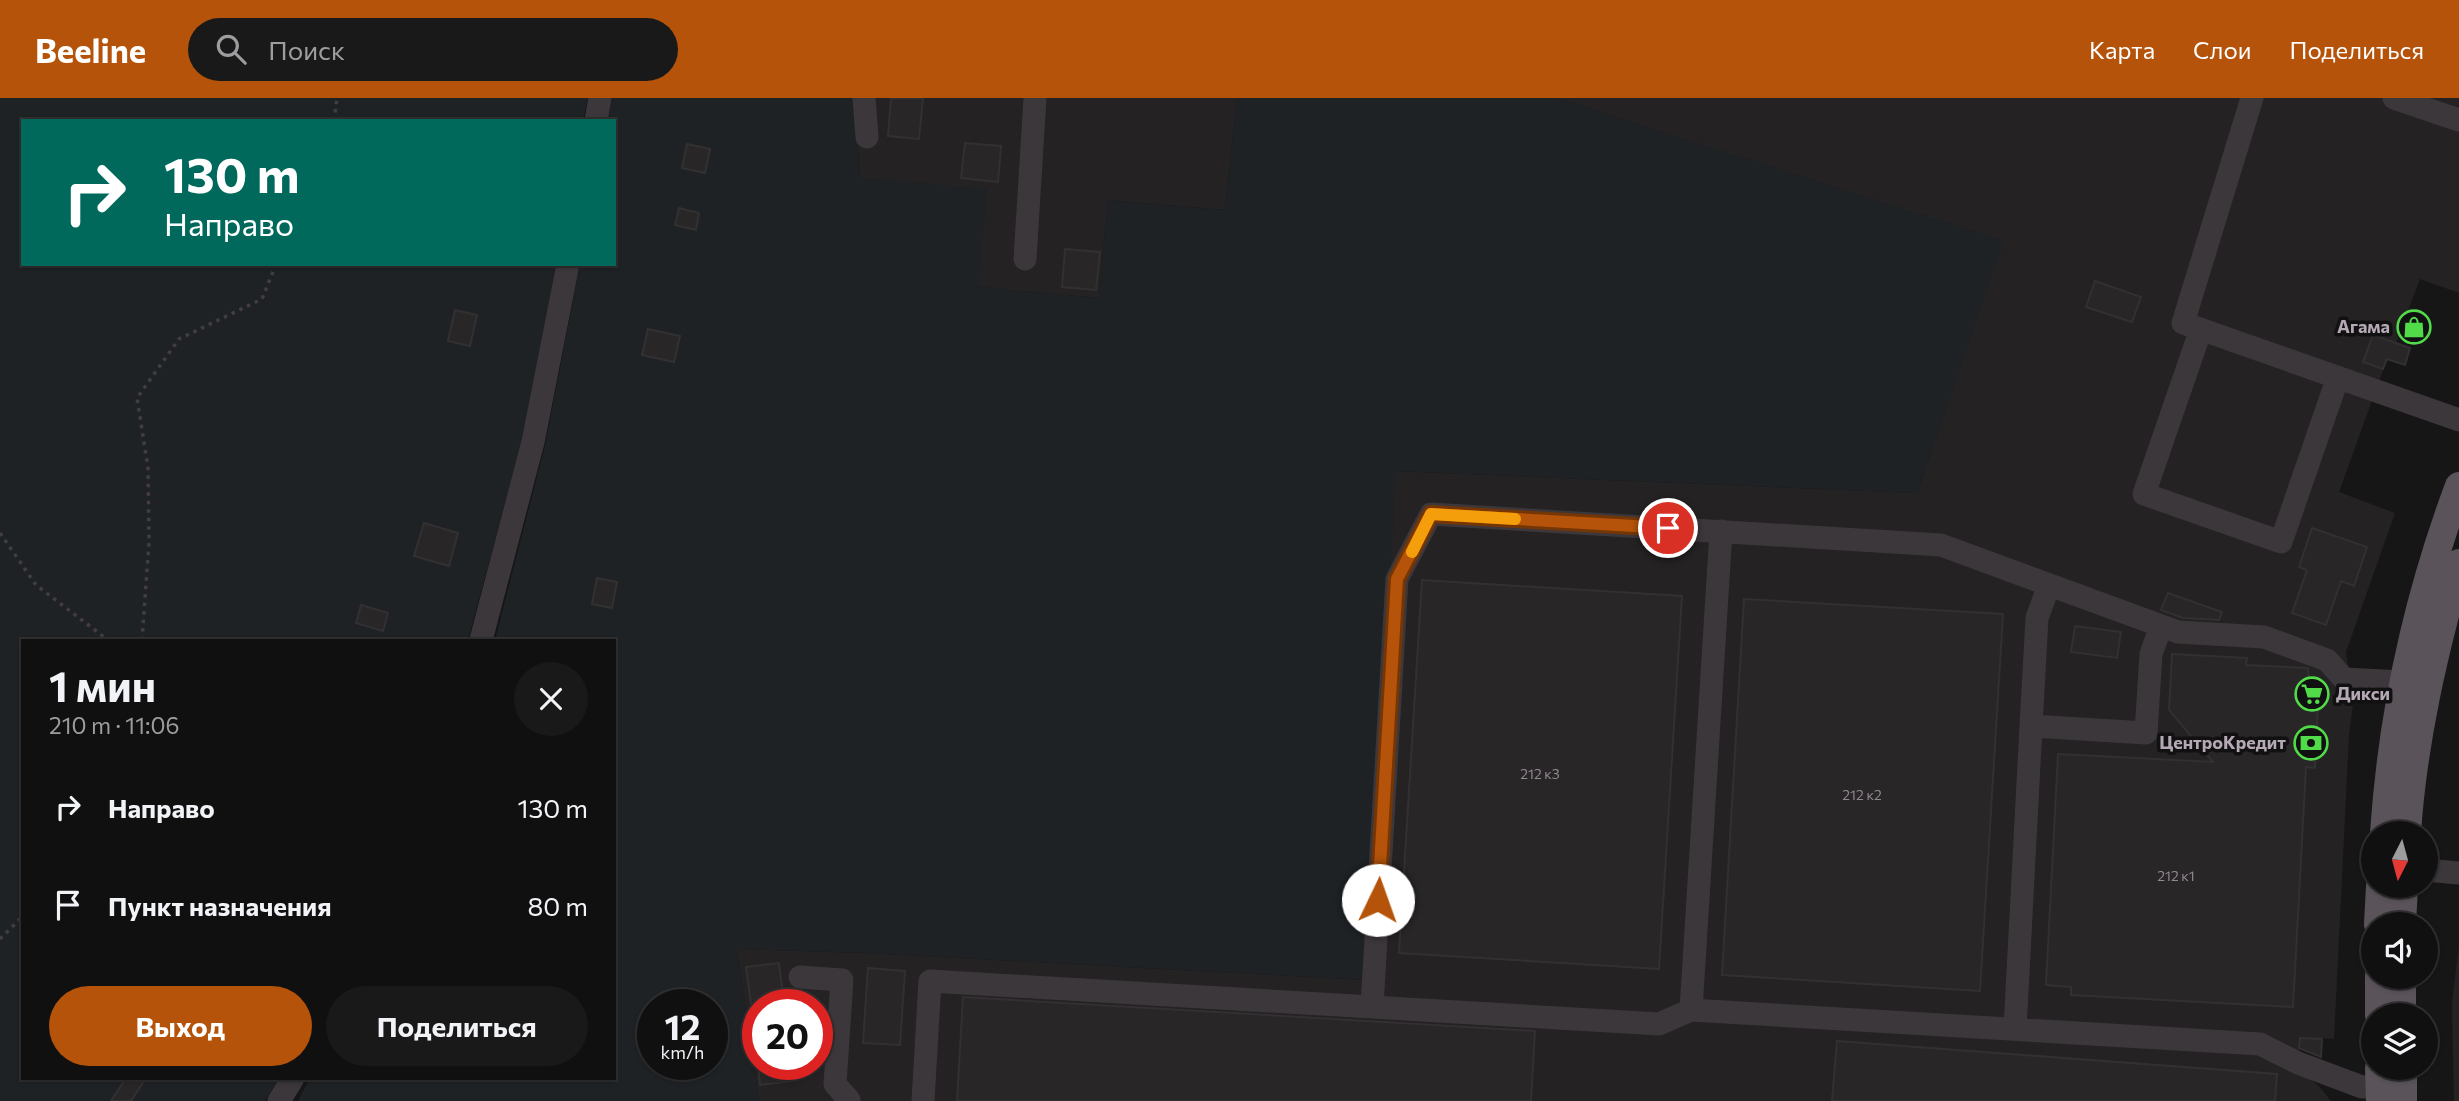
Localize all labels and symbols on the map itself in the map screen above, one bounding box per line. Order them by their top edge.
shop icon: Агама [2395,308,2433,346]
place label: Агама [2337,315,2390,337]
pin [1638,498,1698,558]
supermarket icon: Дикси [2293,675,2331,713]
place label: Дикси [2336,682,2390,704]
bank icon: ЦентроКредит [2292,724,2330,762]
place label: ЦентроКредит [2159,731,2286,753]
house number: 212 к3 [1520,765,1560,782]
house number: 212 к2 [1842,786,1882,803]
north arrow [2361,821,2438,898]
position arrow [1341,863,1415,937]
house number: 212 к1 [2157,867,2195,884]
speed limit sign: 20 [742,989,833,1080]

